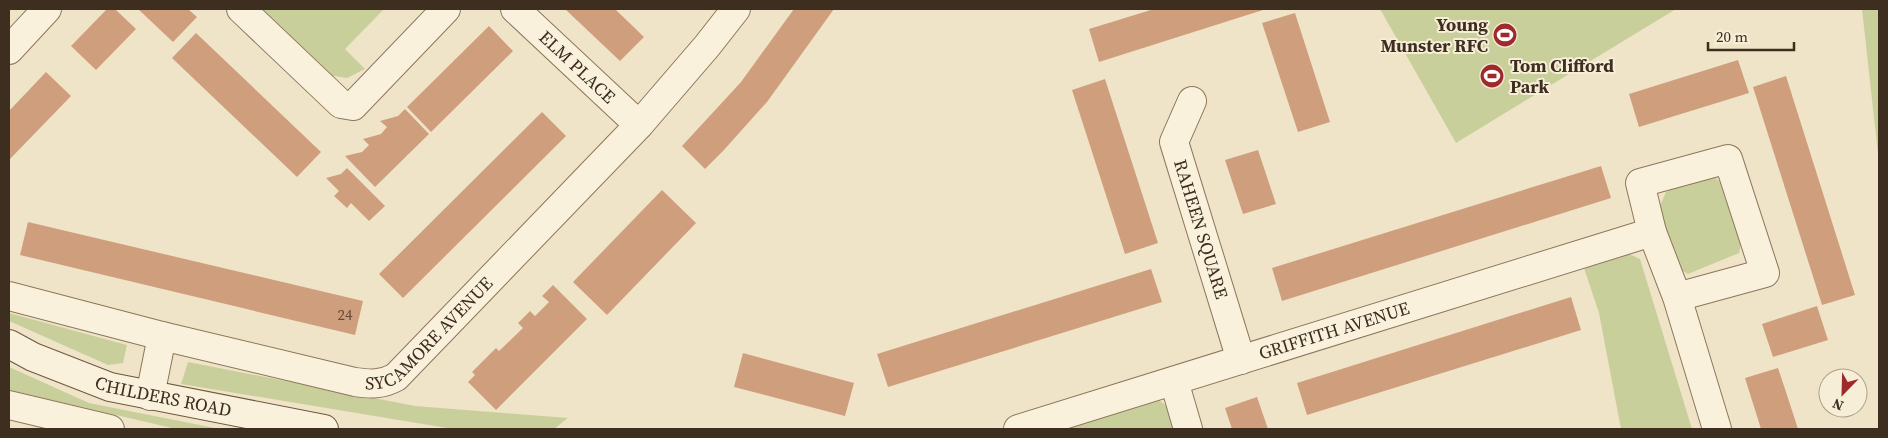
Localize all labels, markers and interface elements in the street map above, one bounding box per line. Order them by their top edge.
place label: Young Munster RFC [1381,12,1488,58]
scale bar [1708,20,1794,52]
sports icon: Young Munster RFC [1492,22,1518,48]
street label: ELM PLACE [534,25,621,109]
text: 20 m [1716,26,1748,47]
place label: Tom Clifford Park [1510,53,1614,99]
sports icon: Tom Clifford Park [1479,63,1505,89]
street label: RAHEEN SQUARE [1168,156,1235,302]
street label: SYCAMORE AVENUE [365,271,498,396]
street label: GRIFFITH AVENUE [1256,295,1412,365]
house number: 24 [337,304,353,325]
north arrow [1818,368,1868,418]
street label: CHILDERS ROAD [91,369,234,423]
text: N [1829,394,1847,416]

